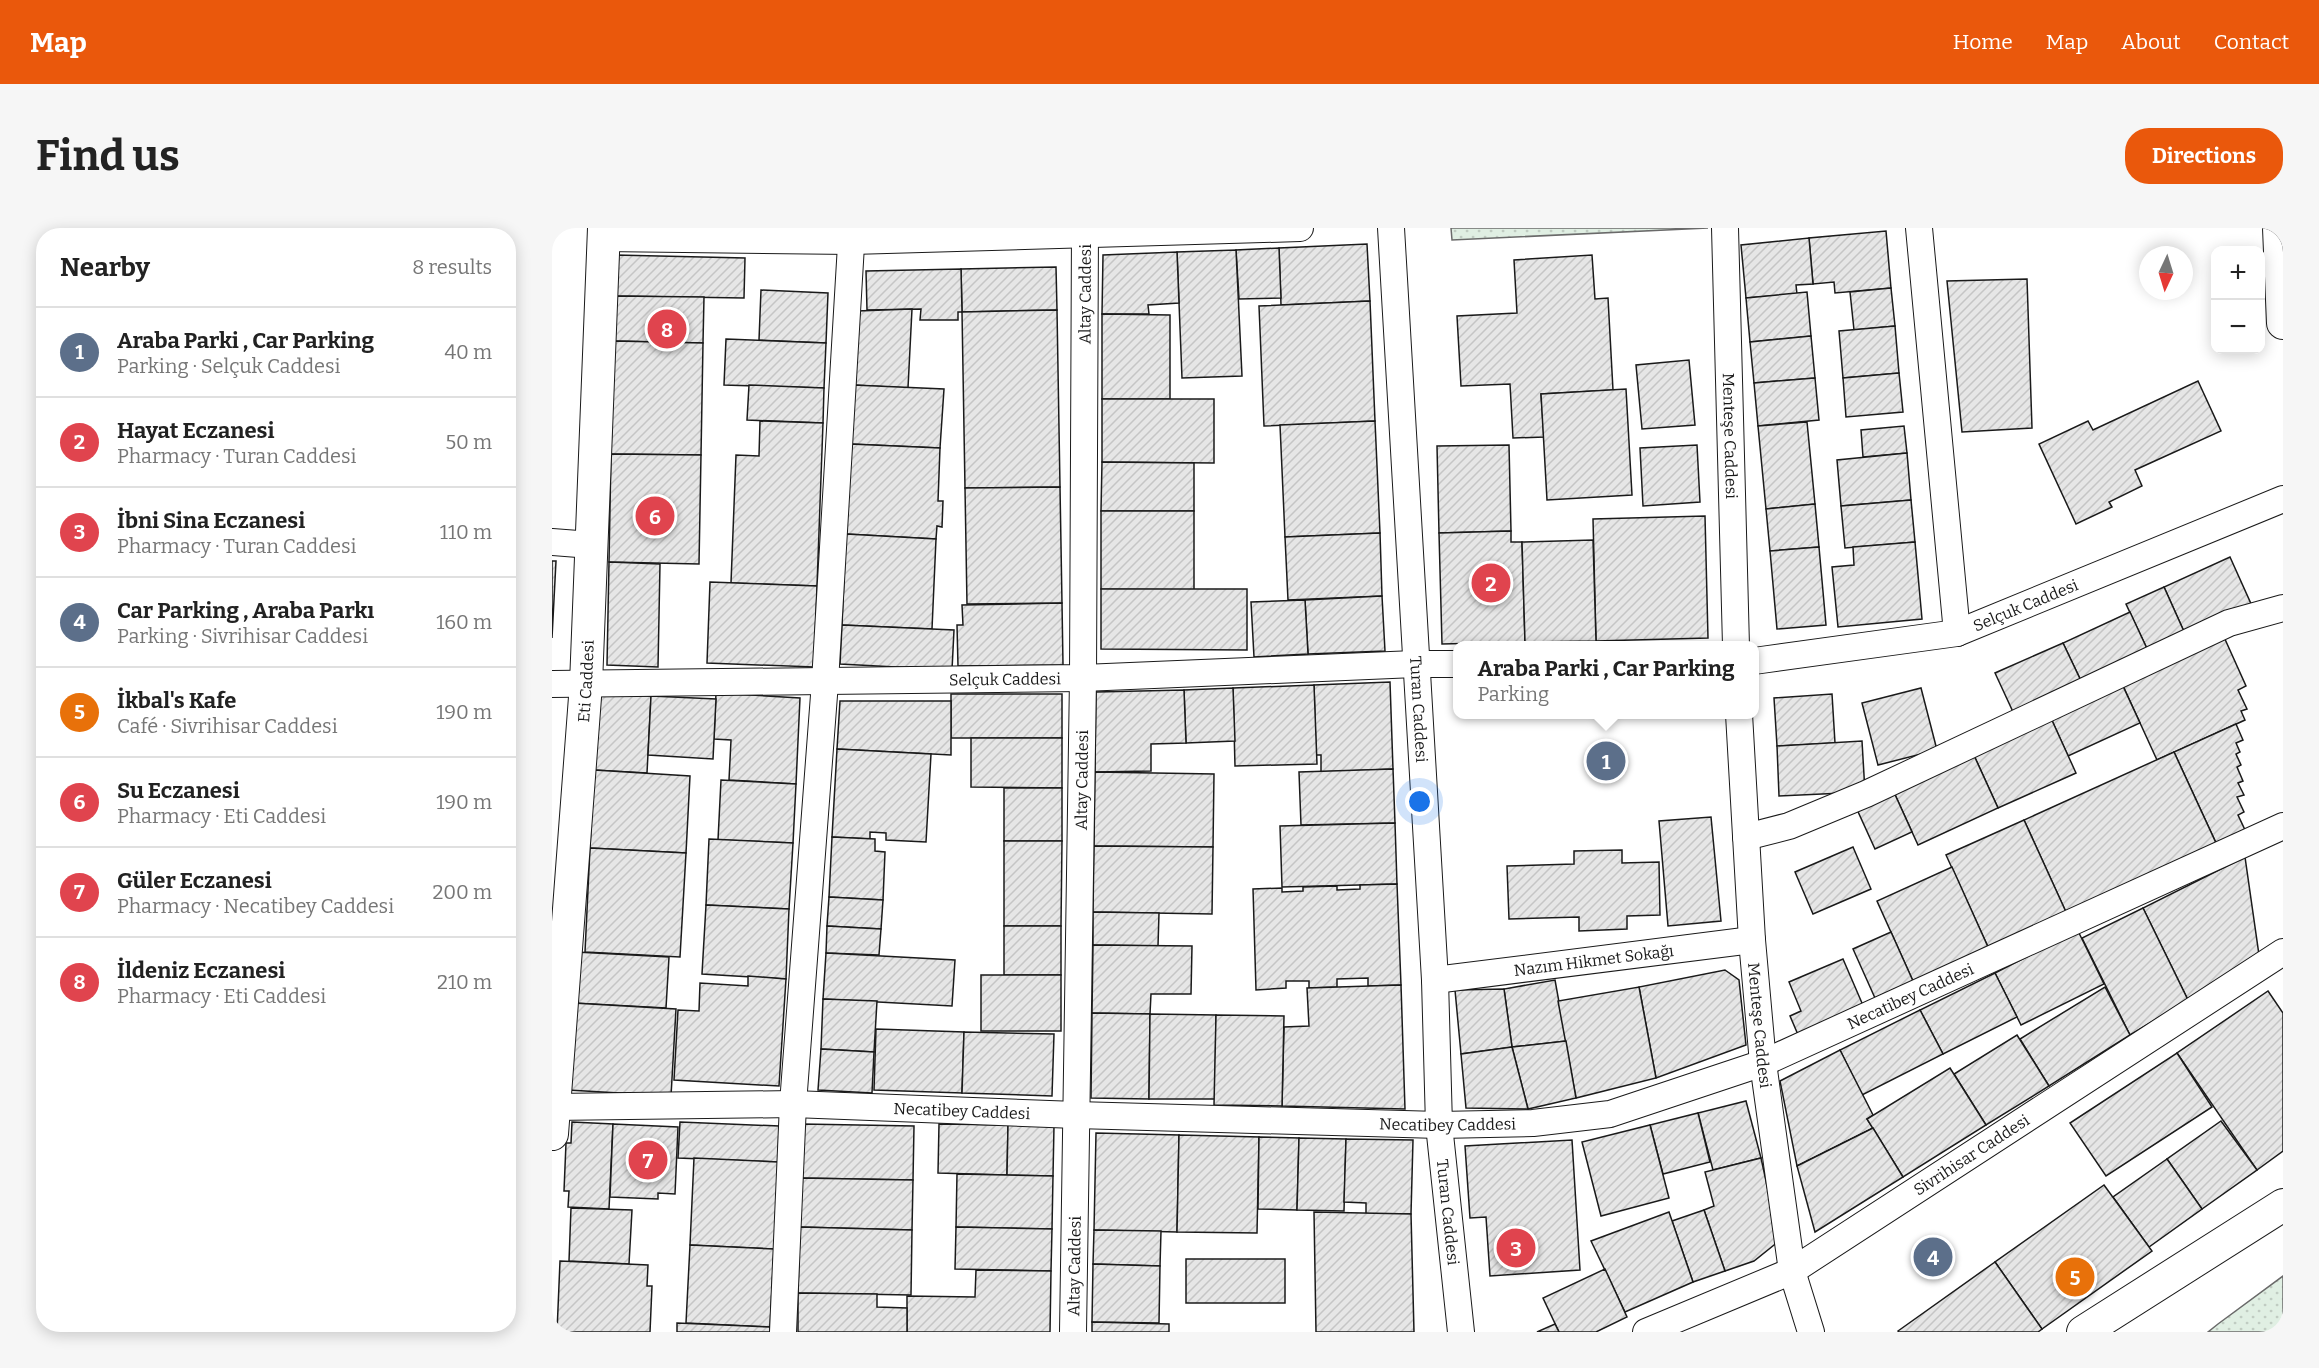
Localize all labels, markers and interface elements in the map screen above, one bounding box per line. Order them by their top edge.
text: Map [30,26,87,59]
text: Home [1953,29,2013,55]
text: Map [2046,29,2088,55]
text: About [2121,29,2181,55]
text: Contact [2214,29,2289,55]
button: Directions [2125,128,2283,184]
text: Find us [36,131,180,181]
street label: Altay Caddesi [1075,244,1094,344]
north arrow [2139,246,2193,300]
map controls [2211,246,2265,354]
button: + [2211,246,2265,300]
text: Nearby [60,252,150,283]
text: 8 results [412,255,492,279]
button: − [2211,300,2265,354]
pin: 8 [648,306,686,352]
text: Araba Parki , Car Parking [117,327,374,354]
text: 1 [75,340,84,364]
text: 40 m [444,340,492,364]
text: Parking · Selçuk Caddesi [117,354,341,378]
street label: Menteşe Caddesi [1719,373,1742,499]
text: Hayat Eczanesi [117,417,274,444]
text: 2 [74,430,85,454]
text: 50 m [445,430,492,454]
text: Pharmacy · Turan Caddesi [117,444,356,468]
pin: 6 [636,494,674,538]
text: İbni Sina Eczanesi [117,507,305,534]
text: 3 [74,520,85,544]
text: 110 m [440,520,492,544]
text: Pharmacy · Turan Caddesi [117,534,356,558]
pin: 2 [1472,560,1510,606]
street label: Selçuk Caddesi [1970,575,2081,635]
text: Car Parking , Araba Parkı [117,597,374,624]
text: 4 [73,610,86,634]
text: 160 m [436,610,492,634]
text: Parking · Sivrihisar Caddesi [117,624,368,648]
street label: Eti Caddesi [574,639,597,723]
popup [1453,641,1759,719]
street label: Turan Caddesi [1407,655,1432,763]
text: Araba Parki , Car Parking [1477,655,1735,682]
street label: Selçuk Caddesi [949,669,1061,689]
text: Parking [1477,682,1549,706]
text: İkbal's Kafe [117,687,236,714]
text: 5 [74,700,85,724]
text: 190 m [436,700,492,724]
text: Café · Sivrihisar Caddesi [117,714,338,738]
street label: Altay Caddesi [1071,730,1092,830]
pin: 1 [1586,738,1626,784]
text: Su Eczanesi [117,777,240,804]
your location [1405,787,1434,816]
text: 6 [74,790,85,814]
text: 190 m [436,790,492,814]
text: Pharmacy · Eti Caddesi [117,804,326,828]
text: Güler Eczanesi [117,867,272,894]
text: 7 [74,880,85,904]
text: 200 m [432,880,492,904]
text: Pharmacy · Necatibey Caddesi [117,894,394,918]
street label: Nazım Hikmet Sokağı [1513,940,1675,979]
text: İldeniz Eczanesi [117,957,285,984]
street label: Necatibey Caddesi [1844,959,1977,1033]
street label: Menteşe Caddesi [1745,962,1776,1089]
text: 8 [73,970,86,994]
text: 210 m [437,970,492,994]
text: Pharmacy · Eti Caddesi [117,984,326,1008]
street label: Necatibey Caddesi [893,1098,1031,1123]
street label: Sivrihisar Caddesi [1910,1110,2033,1199]
street label: Necatibey Caddesi [1379,1114,1516,1135]
pin: 7 [628,1138,668,1182]
street label: Turan Caddesi [1433,1158,1463,1266]
street label: Altay Caddesi [1064,1215,1084,1316]
pin: 3 [1496,1226,1536,1270]
pin: 4 [1914,1234,1952,1280]
pin: 5 [2056,1254,2095,1300]

